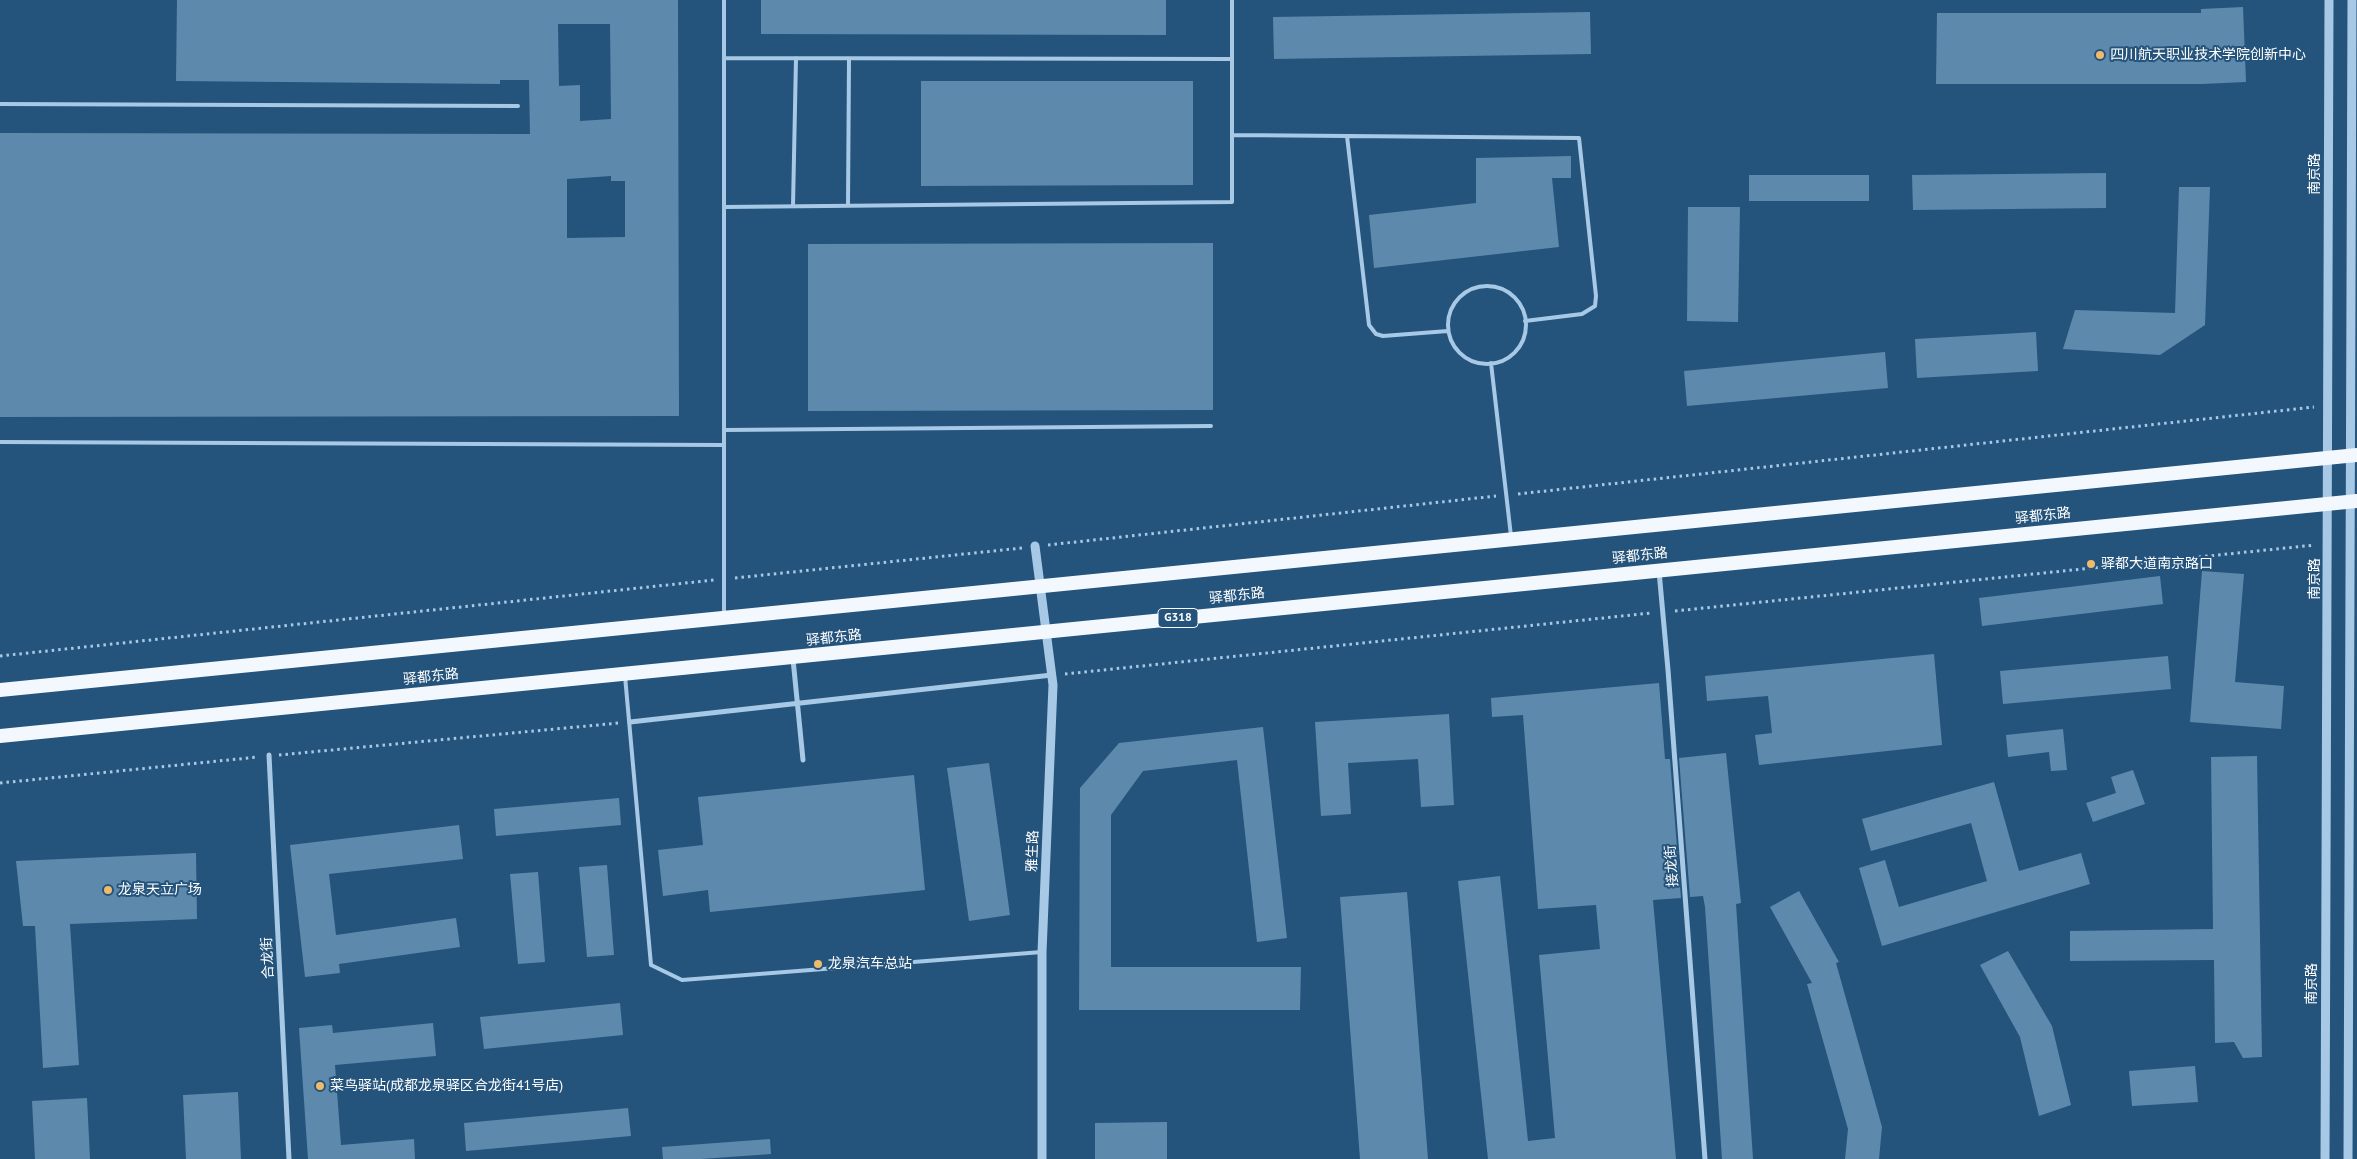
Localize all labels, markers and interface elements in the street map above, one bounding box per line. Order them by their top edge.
place label: 四川航天职业技术学院创新中心 [2110,47,2306,63]
marker: 四川航天职业技术学院创新中心 [2094,49,2106,61]
street label: 南京路 [2307,153,2323,195]
street label: 驿都东路 [2014,505,2072,527]
street label: 驿都东路 [1611,545,1669,567]
place label: 驿都大道南京路口 [2101,556,2213,572]
marker: 驿都大道南京路口 [2085,558,2097,570]
street label: 南京路 [2307,558,2323,600]
street label: 驿都东路 [1208,585,1266,607]
road number: G318 [1158,608,1198,628]
street label: 驿都东路 [805,627,863,649]
street label: 驿都东路 [402,666,460,688]
street label: 雅生路 [1024,830,1042,872]
street label: 接龙街 [1662,844,1682,888]
place label: 龙泉天立广场 [118,882,202,898]
marker: 龙泉天立广场 [102,884,114,896]
street label: 合龙街 [259,937,277,979]
place label: 龙泉汽车总站 [828,956,912,972]
marker: 龙泉汽车总站 [812,958,824,970]
street label: 南京路 [2304,963,2320,1005]
place label: 菜鸟驿站(成都龙泉驿区合龙街41号店) [330,1078,563,1094]
marker: 菜鸟驿站(成都龙泉驿区合龙街41号店) [314,1080,326,1092]

